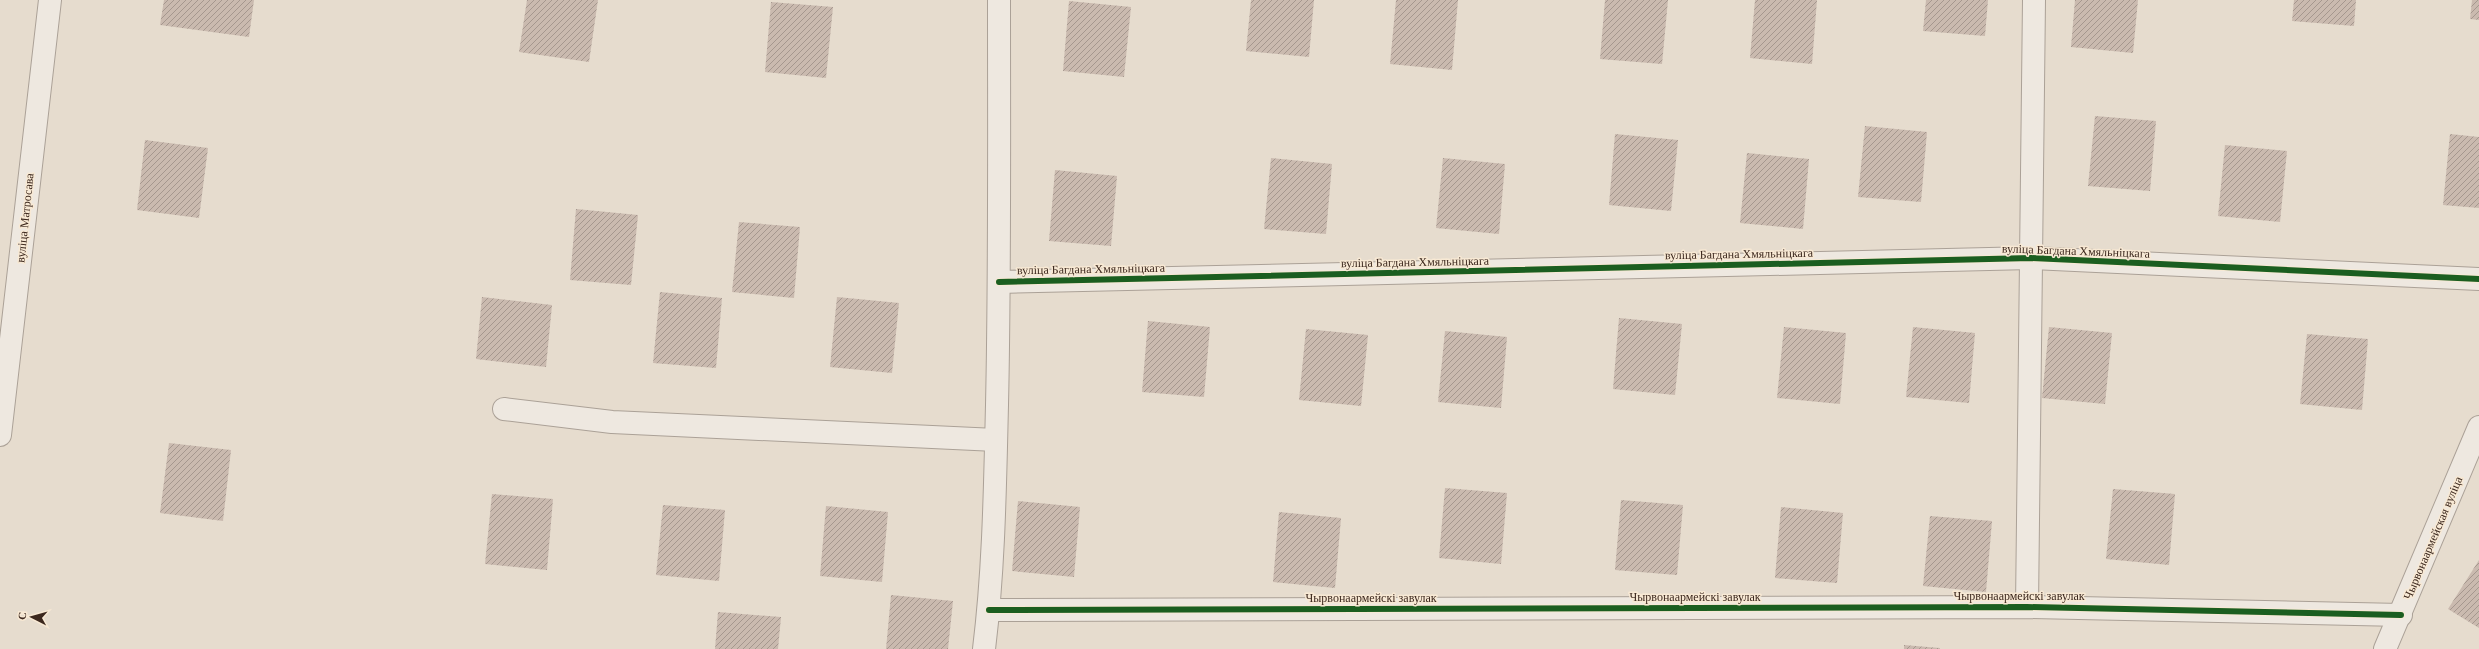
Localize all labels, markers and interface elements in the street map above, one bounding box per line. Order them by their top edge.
street label: вуліца Матросава [13,172,37,263]
street label: вуліца Багдана Хмяльніцкага [2002,241,2151,261]
street label: вуліца Багдана Хмяльніцкага [1665,246,1814,262]
street label: вуліца Багдана Хмяльніцкага [1341,254,1490,270]
street label: вуліца Багдана Хмяльніцкага [1017,261,1166,277]
street label: Чырвонаармейская вуліца [2401,474,2466,602]
street label: Чырвонаармейскі завулак [1953,589,2085,603]
street label: Чырвонаармейскі завулак [1629,590,1761,604]
street label: Чырвонаармейскі завулак [1305,591,1437,605]
north arrow [12,597,52,637]
text: С [16,611,28,621]

